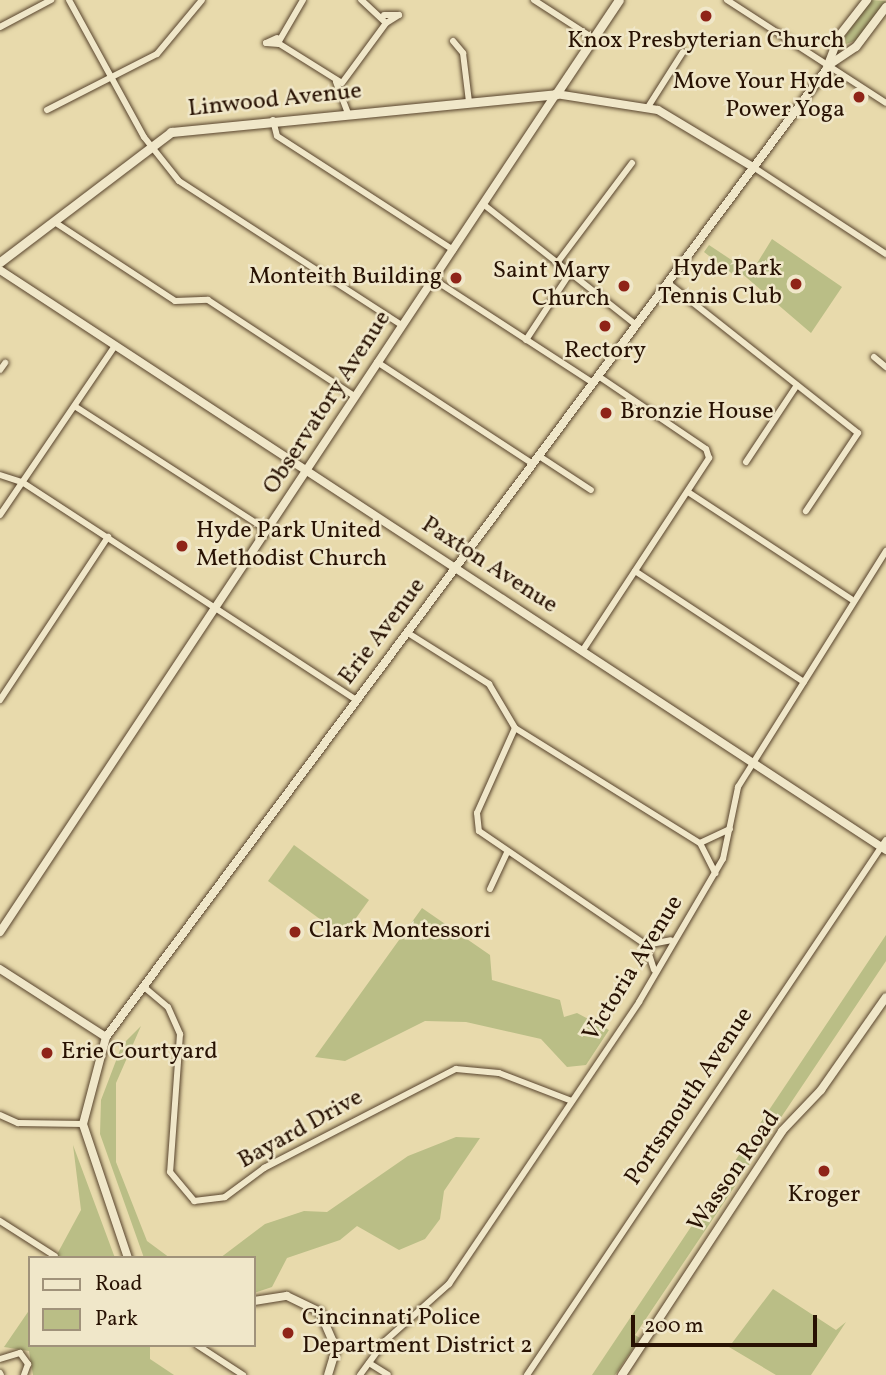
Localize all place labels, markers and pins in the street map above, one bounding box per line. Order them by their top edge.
marker: Knox Presbyterian Church [698,8,714,24]
place label: Knox Presbyterian Church [567,28,845,56]
place label: Move Your Hyde Power Yoga [672,69,845,125]
marker: Move Your Hyde Power Yoga [851,89,867,105]
place label: Hyde Park Tennis Club [658,256,782,312]
place label: Saint Mary Church [493,258,610,314]
place label: Monteith Building [248,264,442,292]
marker: Monteith Building [448,270,464,286]
marker: Hyde Park Tennis Club [788,276,804,292]
marker: Saint Mary Church [616,278,632,294]
marker: Rectory [597,318,613,334]
place label: Rectory [564,338,646,366]
place label: Bronzie House [620,399,774,427]
marker: Bronzie House [598,405,614,421]
place label: Hyde Park United Methodist Church [196,518,387,574]
marker: Hyde Park United Methodist Church [174,538,190,554]
place label: Clark Montessori [309,918,491,946]
marker: Clark Montessori [287,924,303,940]
place label: Erie Courtyard [61,1039,218,1067]
marker: Erie Courtyard [39,1045,55,1061]
marker: Kroger [816,1163,832,1179]
place label: Kroger [788,1182,860,1210]
place label: Cincinnati Police Department District 2 [302,1305,533,1361]
marker: Cincinnati Police Department District 2 [280,1325,296,1341]

